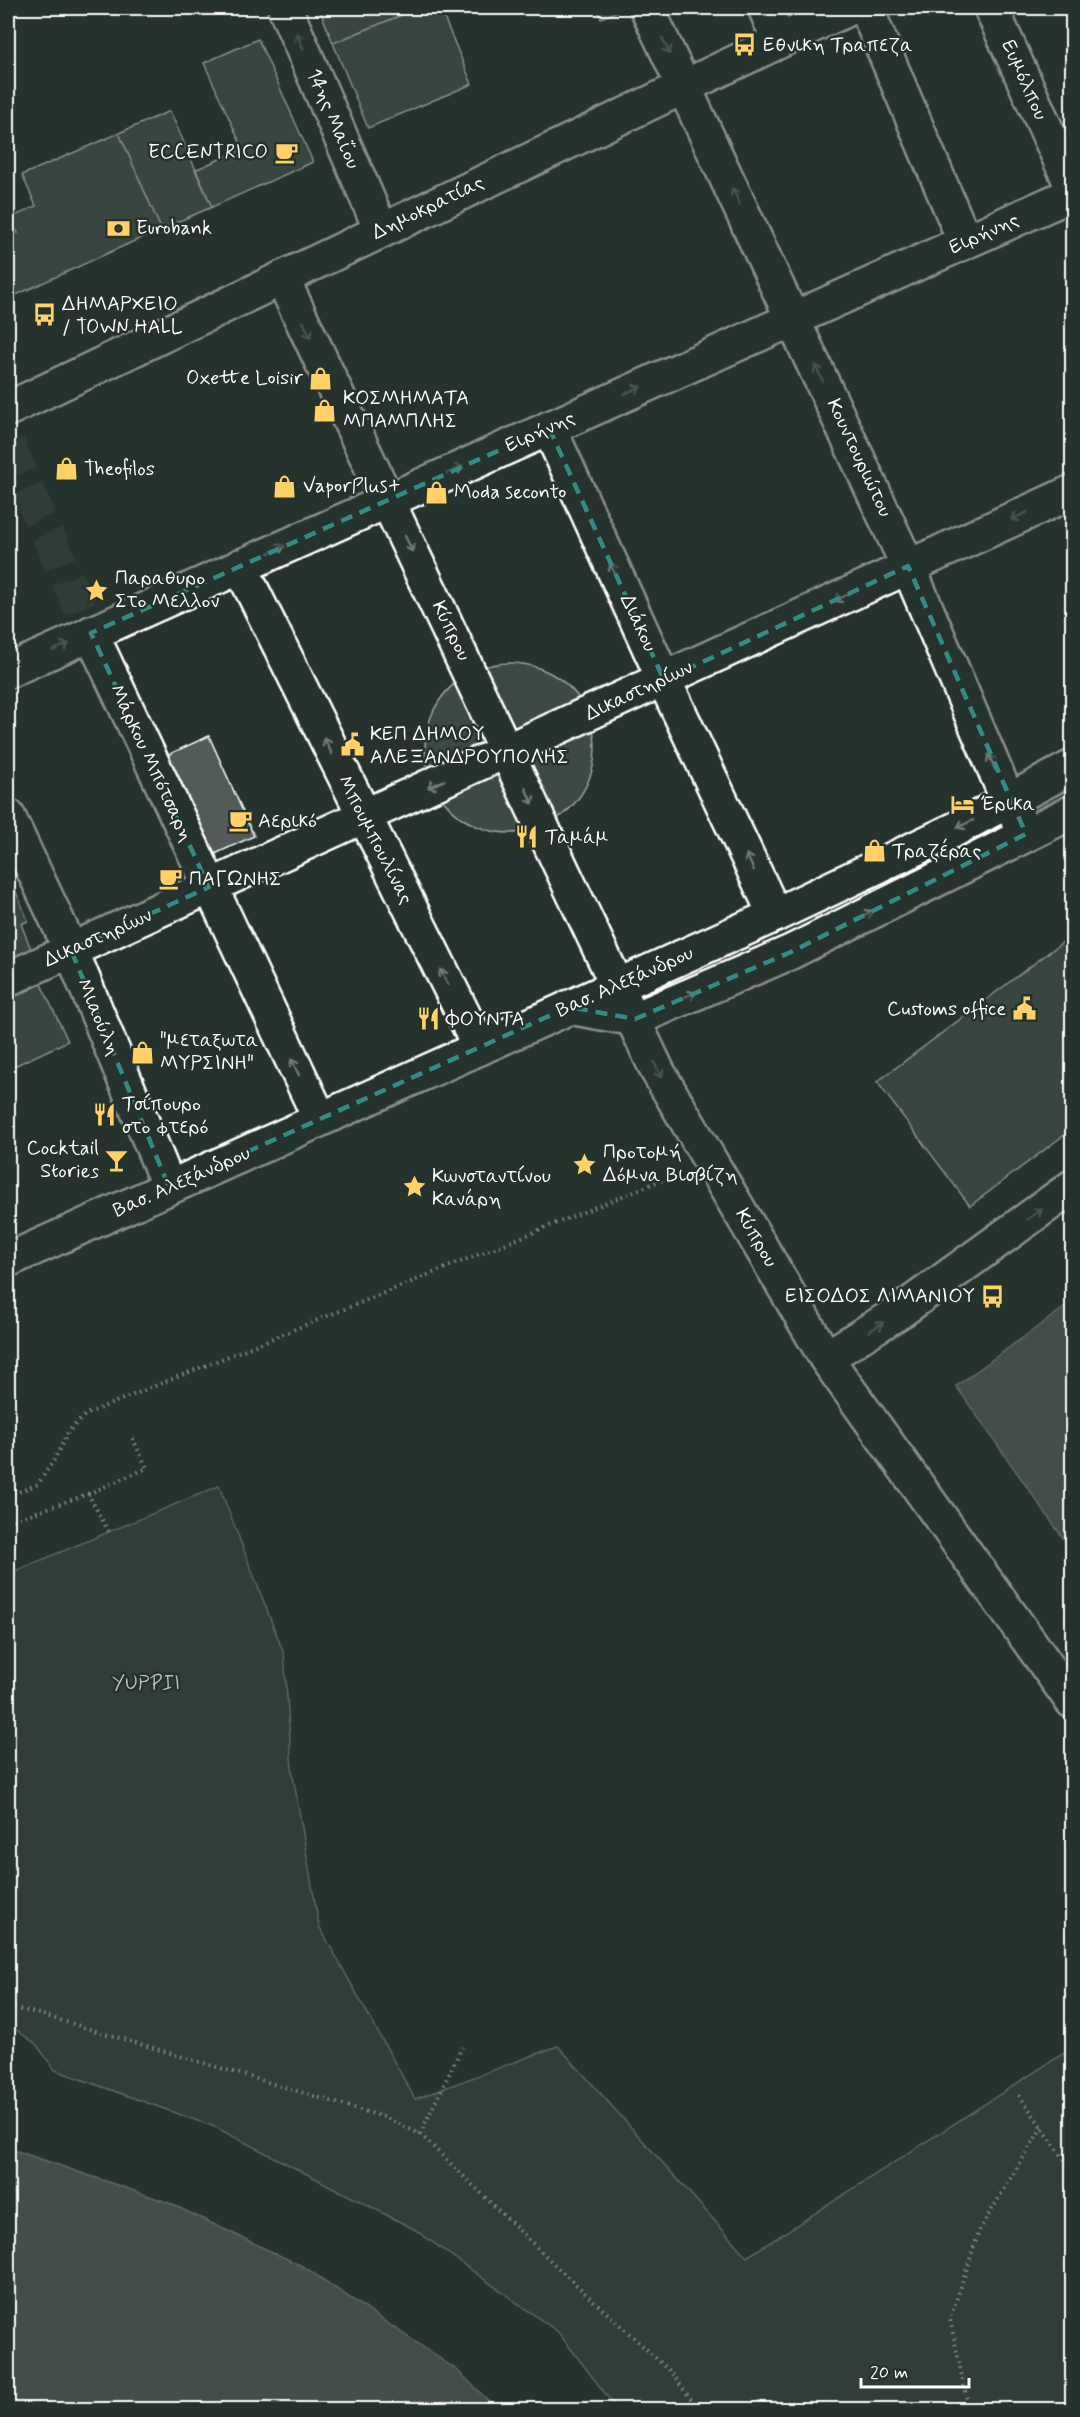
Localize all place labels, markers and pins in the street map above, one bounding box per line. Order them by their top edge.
bus stop icon: Εθνικη Τραπεζα [732,32,758,58]
place label: Εθνικη Τραπεζα [763,32,913,59]
place label: ECCENTRICO [148,139,268,166]
cafe icon: ECCENTRICO [273,139,299,165]
bank icon: Eurobank [105,215,131,241]
place label: Eurobank [136,215,212,242]
place label: ΔΗΜΑΡΧΕΙΟ / TOWN HALL [62,291,183,341]
bus stop icon: ΔΗΜΑΡΧΕΙΟ / TOWN HALL [31,302,57,328]
place label: Oxette Loisir [186,365,304,392]
shop icon: Oxette Loisir [308,365,334,391]
place label: ΚΟΣΜΗΜΑΤΑ ΜΠΑΜΠΛΗΣ [343,385,469,435]
shop icon: ΚΟΣΜΗΜΑΤΑ ΜΠΑΜΠΛΗΣ [312,397,338,423]
shop icon: Theofilos [53,456,79,482]
place label: Theofilos [84,456,155,483]
shop icon: VaporPlus+ [272,473,298,499]
place label: VaporPlus+ [303,473,401,500]
shop icon: Moda seconto [423,479,449,505]
place label: Moda seconto [454,479,566,506]
place label: Παραθυρο Στο Μελλον [115,565,219,615]
place icon: Παραθυρο Στο Μελλον [84,577,110,603]
place label: ΚΕΠ ΔΗΜΟΥ ΑΛΕΞΑΝΔΡΟΥΠΟΛΗΣ [370,721,569,771]
public building icon: ΚΕΠ ΔΗΜΟΥ ΑΛΕΞΑΝΔΡΟΥΠΟΛΗΣ [339,732,365,758]
hotel icon: Έρικα [950,791,976,817]
place label: Έρικα [981,791,1036,818]
cafe icon: Αερικό [227,808,253,834]
place label: Αερικό [258,808,317,835]
restaurant icon: Ταμάμ [514,824,540,850]
place label: Ταμάμ [545,824,609,851]
shop icon: Τραζέρας [861,838,887,864]
place label: Τραζέρας [892,838,981,865]
cafe icon: ΠΑΓΩΝΗΣ [158,866,184,892]
place label: ΠΑΓΩΝΗΣ [189,866,281,893]
place label: Customs office [887,996,1006,1023]
public building icon: Customs office [1011,996,1037,1022]
restaurant icon: ΦΟΥΝΤΑ [415,1006,441,1032]
place label: ΦΟΥΝΤΑ [445,1006,525,1033]
place label: "μεταξωτα ΜΥΡΣΙΝΗ" [160,1027,259,1077]
shop icon: "μεταξωτα ΜΥΡΣΙΝΗ" [129,1039,155,1065]
place label: Τσίπουρο στο φτερό [122,1091,208,1141]
restaurant icon: Τσίπουρο στο φτερό [91,1102,117,1128]
place label: Cocktail Stories [27,1135,99,1185]
place label: Προτομή Δόμνα Βισβίζη [603,1139,738,1189]
bar icon: Cocktail Stories [104,1147,130,1173]
place icon: Προτομή Δόμνα Βισβίζη [572,1151,598,1177]
place label: Κωνσταντίνου Κανάρη [432,1163,551,1213]
place icon: Κωνσταντίνου Κανάρη [401,1174,427,1200]
place label: ΕΙΣΟΔΟΣ ΛΙΜΑΝΙΟΥ [785,1283,975,1310]
bus stop icon: ΕΙΣΟΔΟΣ ΛΙΜΑΝΙΟΥ [980,1283,1006,1309]

